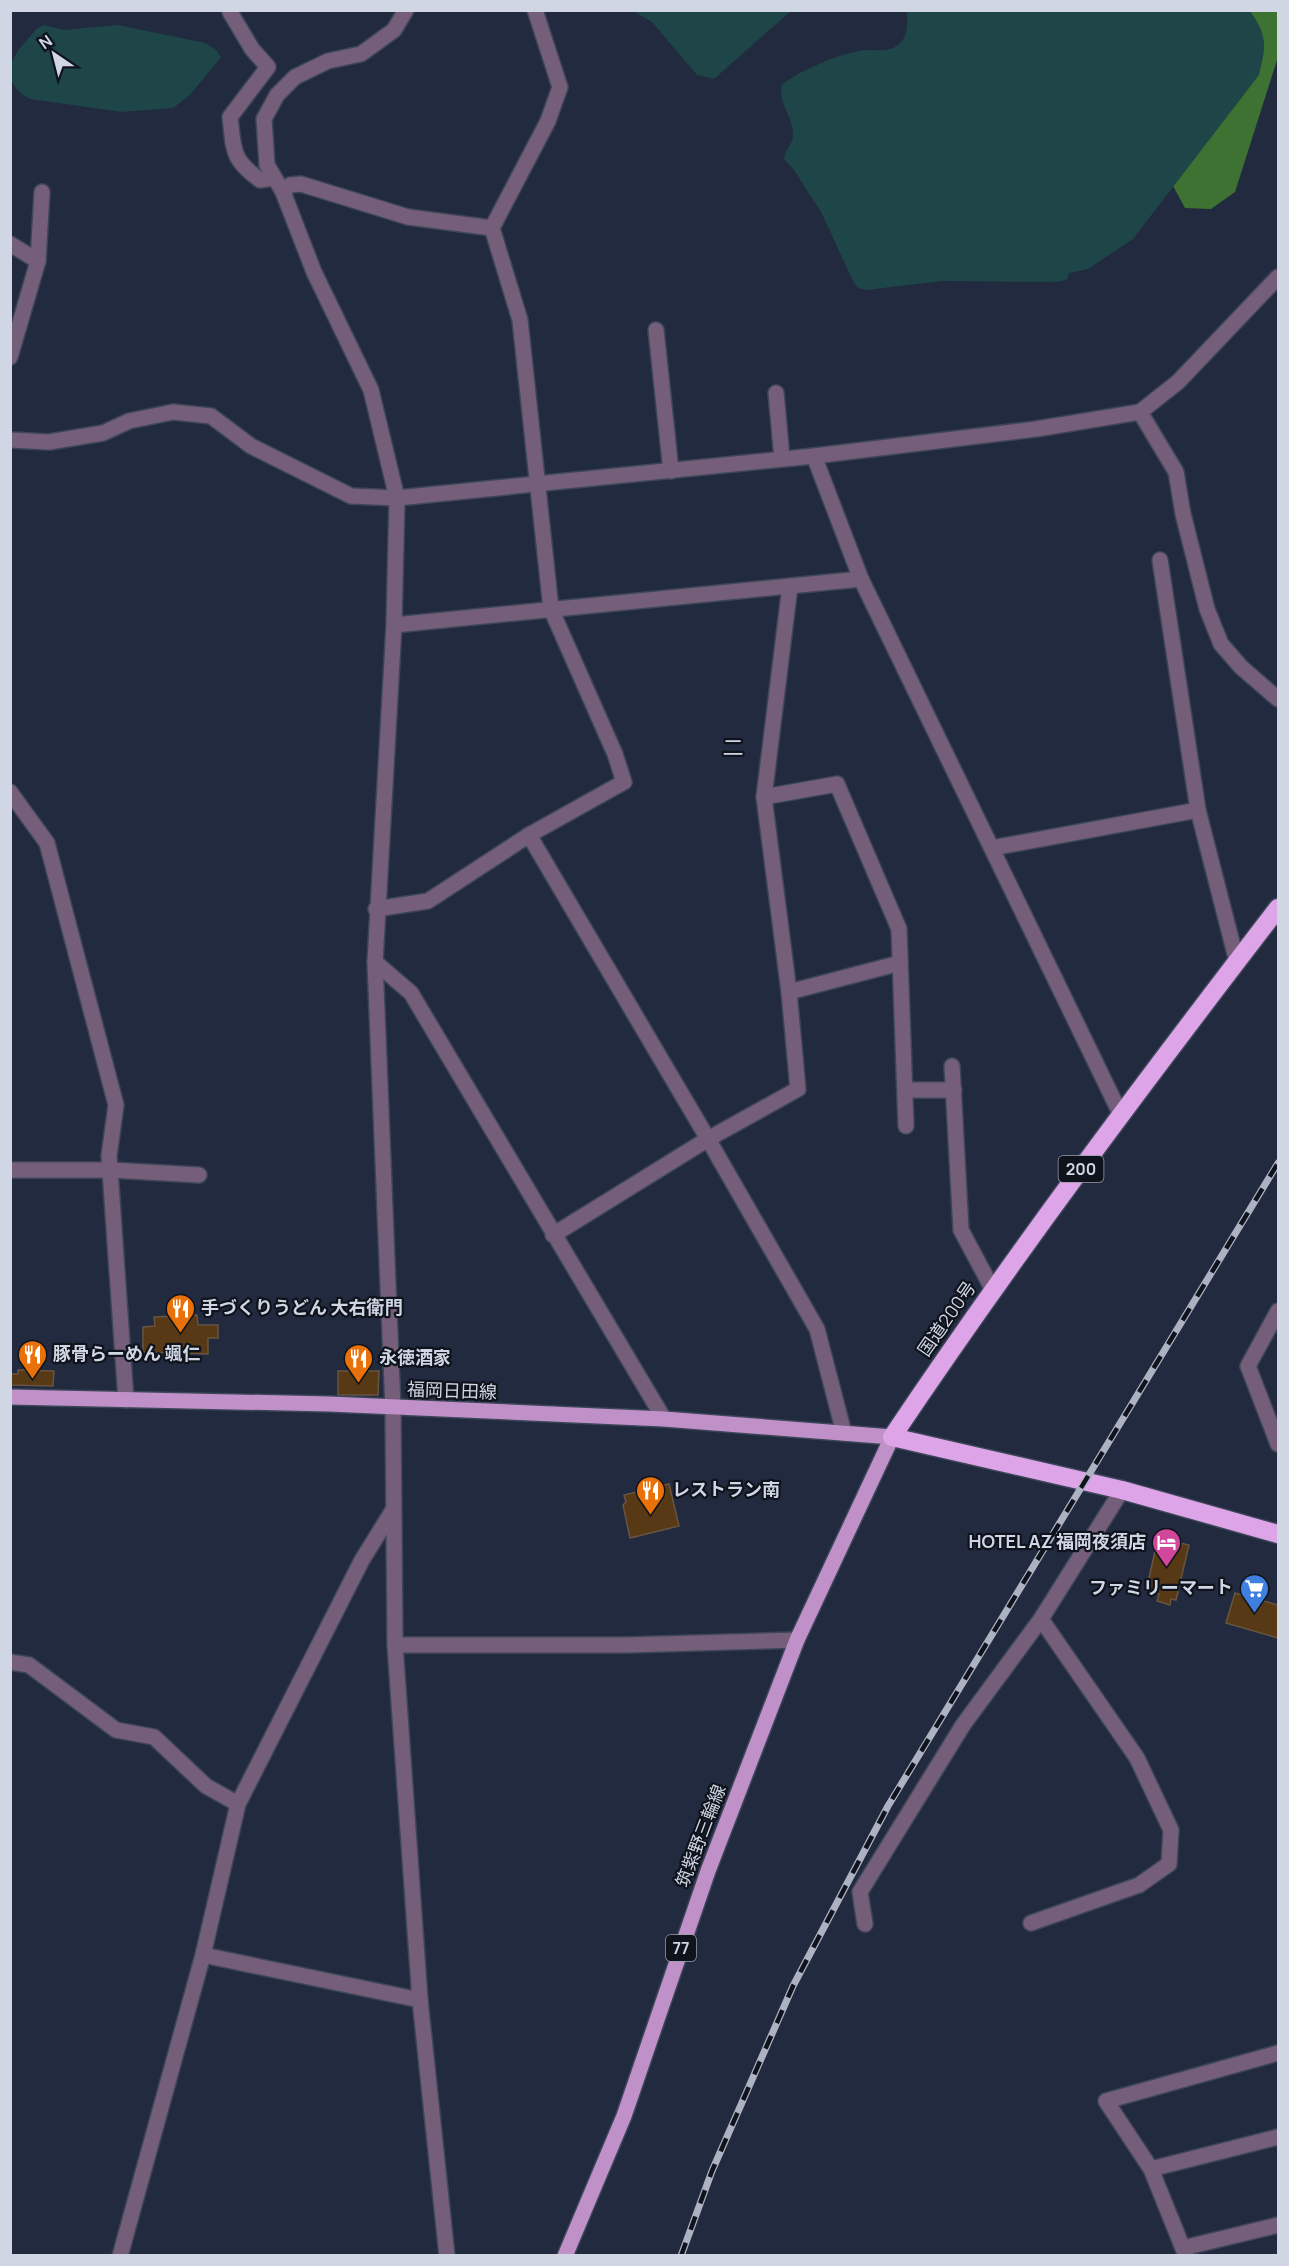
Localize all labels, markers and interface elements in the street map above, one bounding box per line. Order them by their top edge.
north arrow [24,24,84,84]
text: N [34,29,56,54]
district label: 二 [723,733,744,761]
road number: 200 [1058,1156,1104,1182]
street label: 国道200号 [912,1276,981,1361]
restaurant icon: 手づくりうどん 大右衛門 [164,1292,196,1334]
place label: 手づくりうどん 大右衛門 [201,1295,403,1319]
restaurant icon: 豚骨らーめん 颯仁 [16,1338,48,1380]
place label: 豚骨らーめん 颯仁 [53,1341,201,1365]
restaurant icon: 永徳酒家 [342,1342,374,1384]
place label: 永徳酒家 [379,1345,451,1369]
street label: 福岡日田線 [407,1376,497,1404]
restaurant icon: レストラン南 [635,1474,667,1516]
place label: レストラン南 [672,1477,780,1501]
hotel icon: HOTEL AZ 福岡夜須店 [1151,1526,1183,1568]
place label: HOTEL AZ 福岡夜須店 [969,1529,1146,1553]
supermarket icon: ファミリーマート [1238,1572,1270,1614]
place label: ファミリーマート [1089,1575,1233,1599]
street label: 筑紫野三輪線 [670,1781,731,1890]
road number: 77 [666,1935,696,1961]

